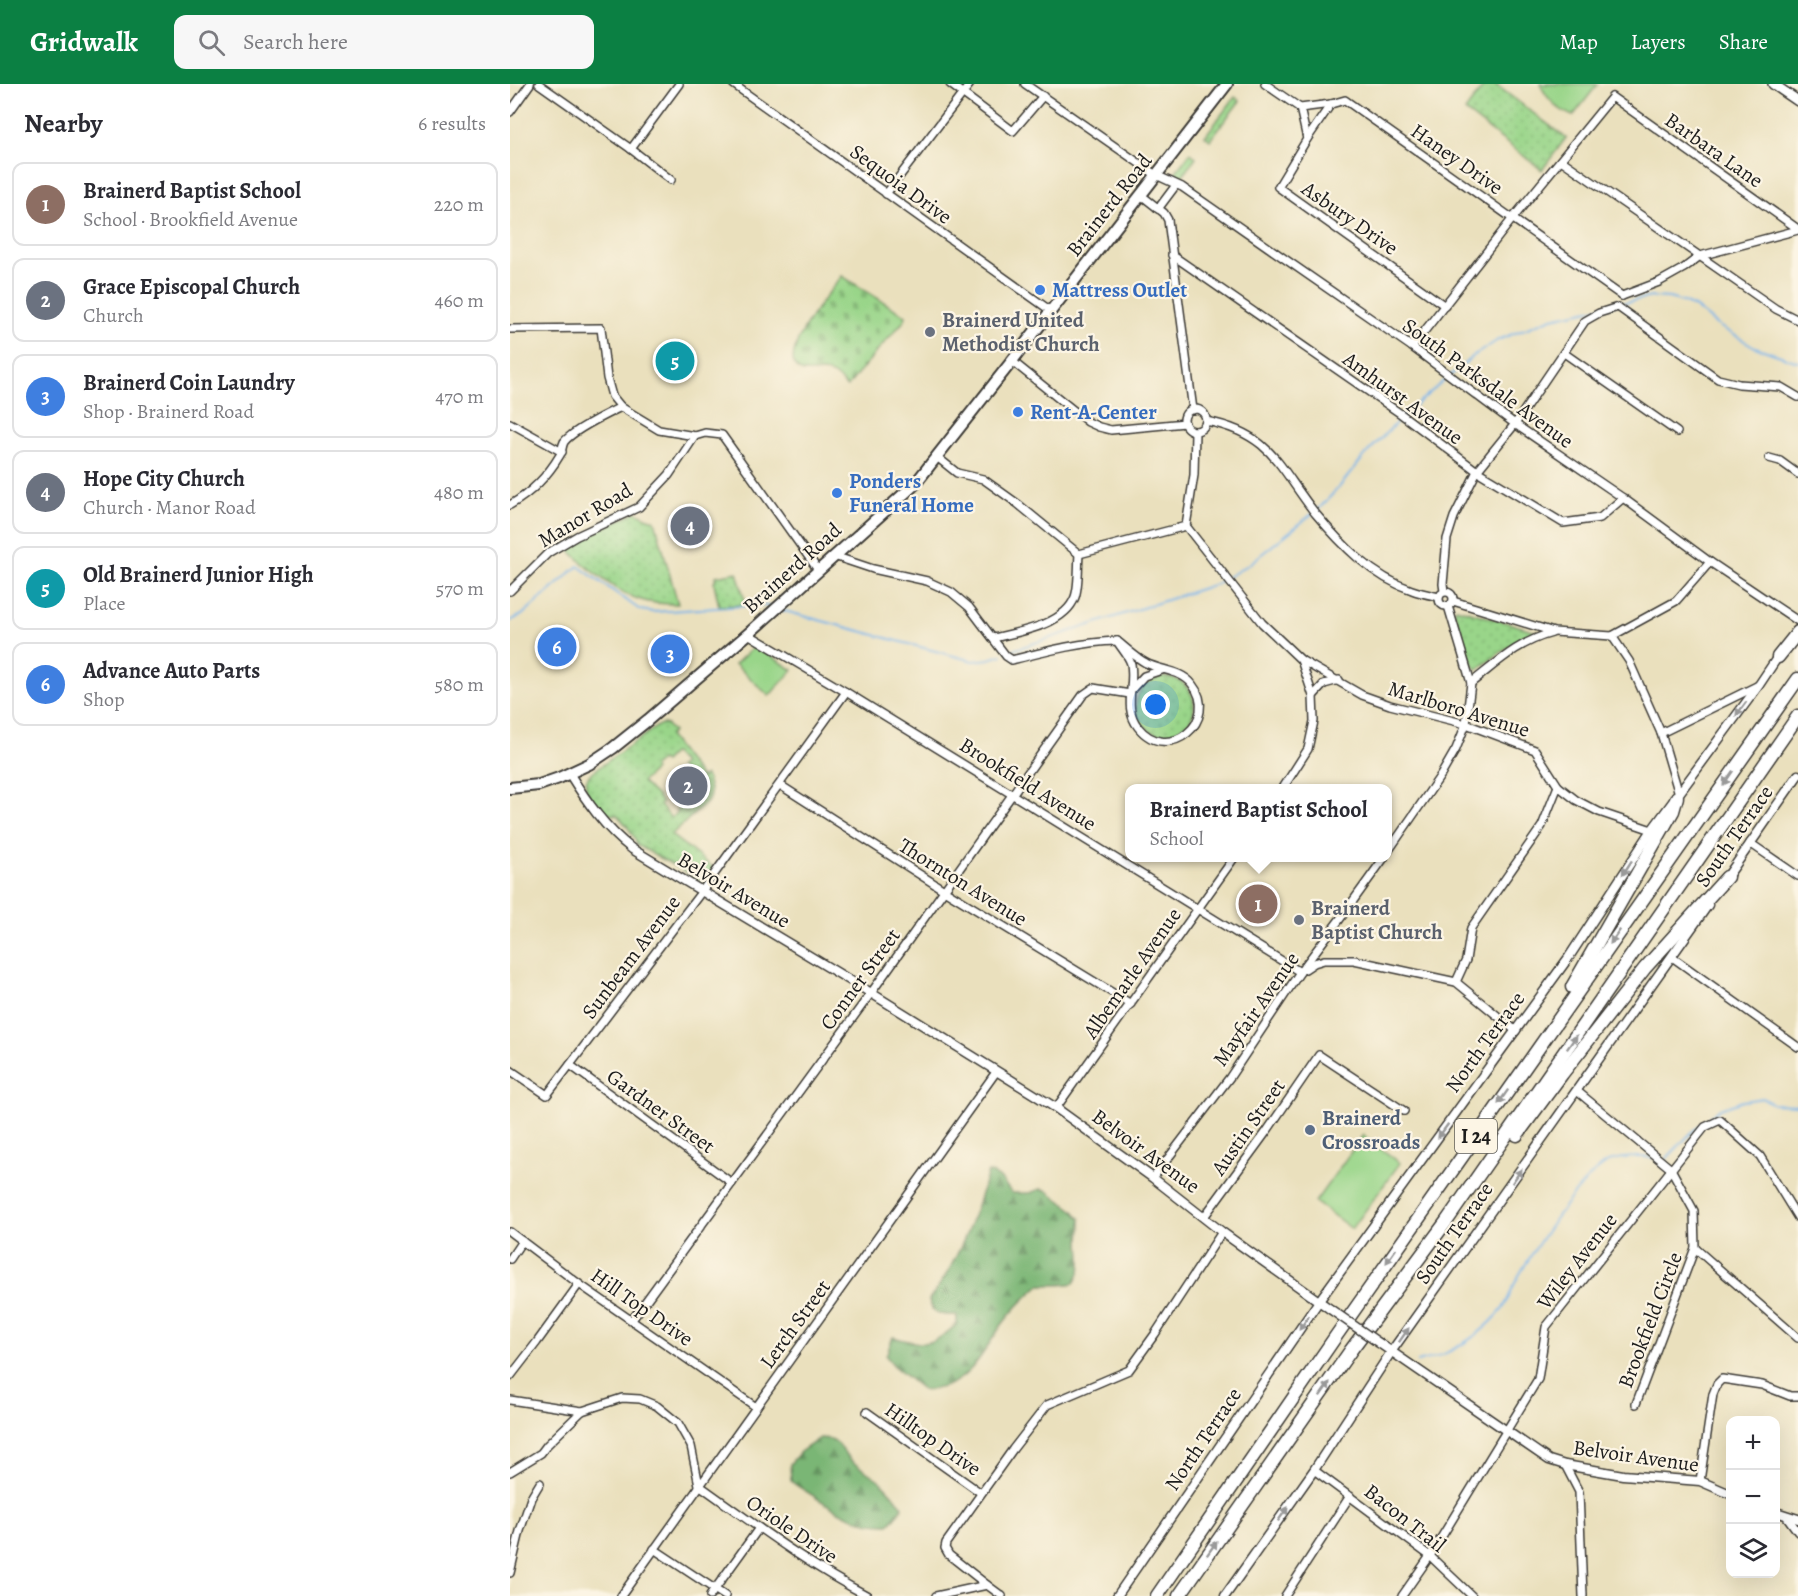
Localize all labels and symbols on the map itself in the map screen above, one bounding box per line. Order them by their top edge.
street label: Barbara Lane [1659,106,1769,194]
street label: Haney Drive [1405,117,1509,201]
street label: Sequoia Drive [844,137,958,231]
street label: Brainerd Road [1060,147,1159,262]
street label: Asbury Drive [1295,174,1404,262]
place label: Mattress Outlet [1052,276,1187,304]
marker: Mattress Outlet [1033,283,1047,297]
place label: Brainerd United Methodist Church [942,306,1100,358]
street label: South Parksdale Avenue [1397,311,1579,455]
marker: Brainerd United Methodist Church [923,325,937,339]
pin: 5 [656,338,694,384]
street label: Amhurst Avenue [1337,344,1469,451]
place label: Rent-A-Center [1030,398,1157,426]
marker: Rent-A-Center [1011,405,1025,419]
place label: Ponders Funeral Home [849,467,974,519]
street label: Manor Road [533,476,638,554]
marker: Ponders Funeral Home [830,486,844,500]
pin: 4 [670,504,710,548]
street label: Brainerd Road [737,516,848,620]
pin: 6 [538,624,576,670]
pin: 3 [650,632,690,676]
street label: Marlboro Avenue [1385,674,1533,744]
your location [1141,690,1170,719]
one-way arrow [1735,701,1747,717]
street label: Brookfield Avenue [954,731,1102,837]
pin: 2 [668,764,708,808]
one-way arrow [1722,770,1734,785]
street label: South Terrace [1689,780,1779,892]
street label: Thornton Avenue [894,831,1032,933]
street label: Belvoir Avenue [672,845,796,935]
one-way arrow [1622,860,1633,876]
pin: 1 [1238,882,1278,926]
street label: Sunbeam Avenue [575,889,687,1025]
place label: Brainerd Baptist Church [1311,894,1443,946]
street label: Albemarle Avenue [1076,902,1188,1045]
marker: Brainerd Baptist Church [1292,913,1306,927]
street label: Conner Street [814,922,906,1036]
one-way arrow [1610,929,1621,945]
street label: Mayfair Avenue [1206,946,1306,1072]
street label: North Terrace [1439,986,1531,1098]
one-way arrow [1566,1034,1578,1050]
street label: Gardner Street [601,1062,721,1160]
street label: Austin Street [1204,1073,1292,1182]
one-way arrow [1497,1088,1509,1104]
street label: Belvoir Avenue [1086,1102,1206,1200]
place label: Brainerd Crossroads [1322,1104,1420,1156]
road number: I 24 [1455,1119,1497,1153]
one-way arrow [1437,1122,1449,1138]
marker: Brainerd Crossroads [1303,1123,1317,1137]
one-way arrow [1511,1168,1523,1184]
street label: South Terrace [1409,1177,1499,1289]
street label: Wiley Avenue [1530,1207,1624,1316]
one-way arrow [1385,1248,1397,1264]
street label: Brookfield Circle [1611,1248,1689,1392]
street label: Hill Top Drive [585,1261,699,1353]
street label: Lerch Street [753,1274,837,1374]
one-way arrow [1298,1314,1310,1330]
one-way arrow [1398,1327,1410,1343]
one-way arrow [1318,1381,1330,1396]
street label: North Terrace [1158,1382,1248,1496]
street label: Hilltop Drive [879,1396,987,1482]
street label: Belvoir Avenue [1571,1433,1701,1479]
street label: Bacon Trail [1358,1477,1452,1559]
street label: Oriole Drive [741,1488,843,1570]
one-way arrow [1277,1506,1289,1522]
one-way arrow [1206,1541,1218,1556]

